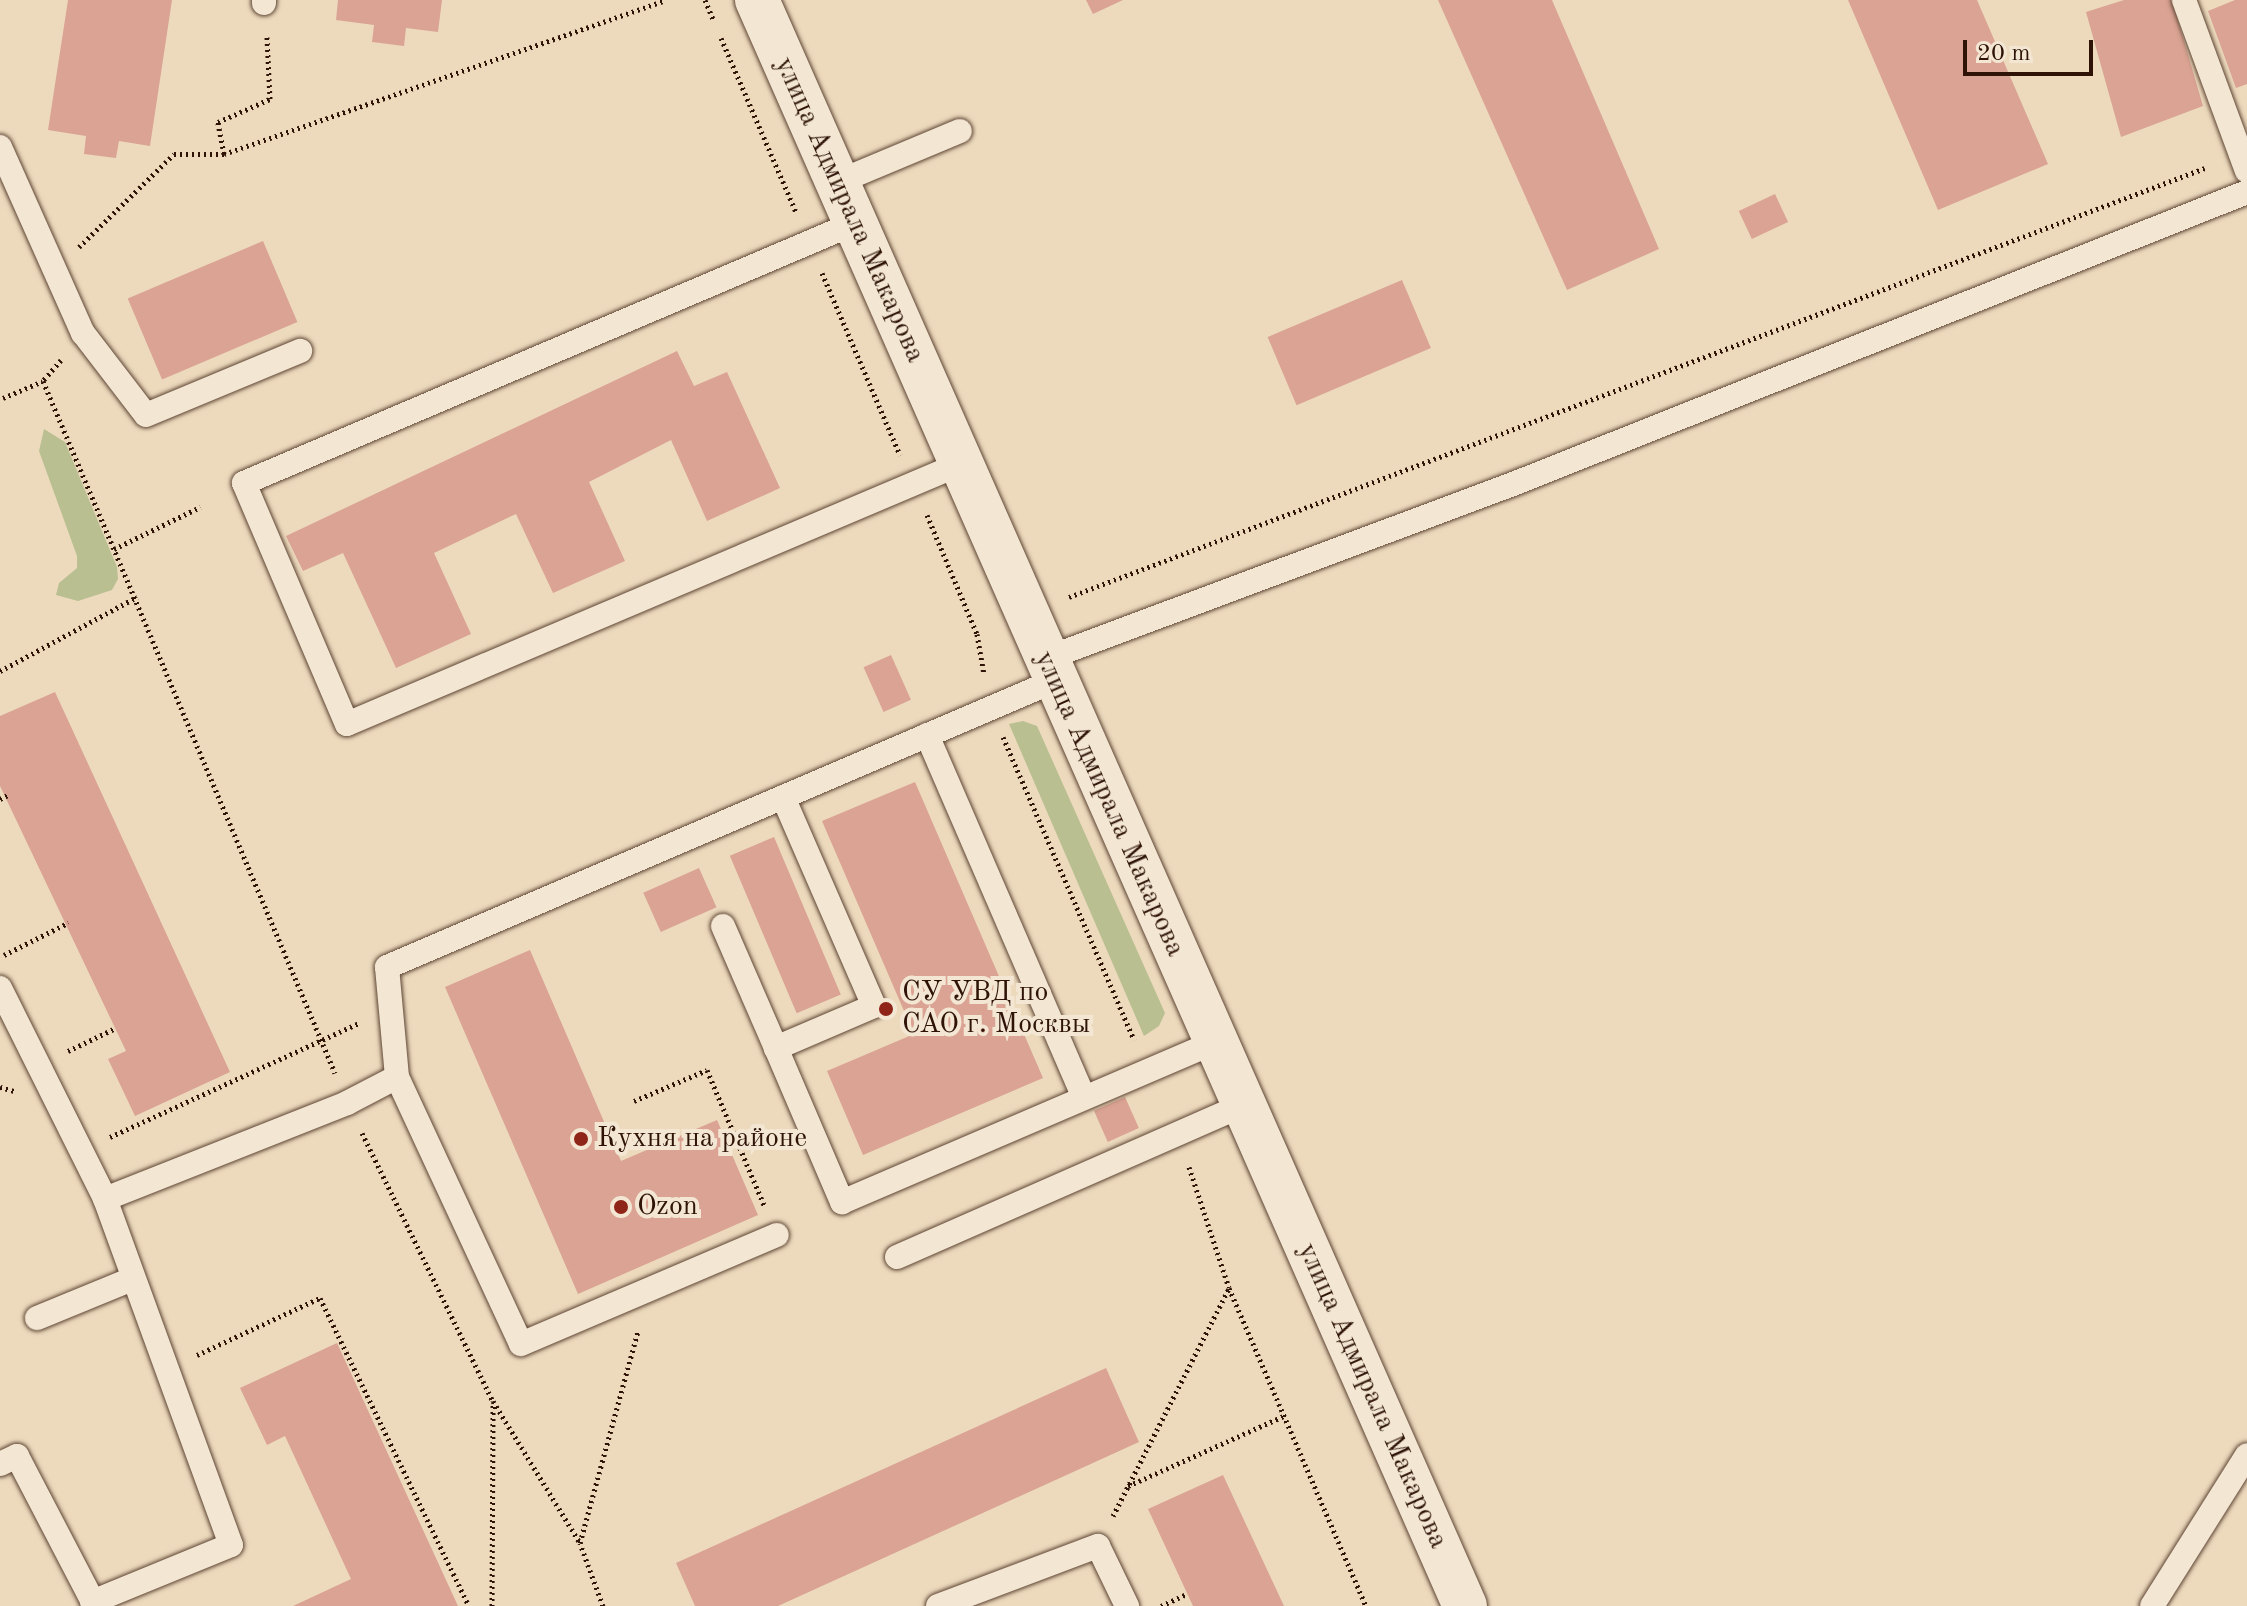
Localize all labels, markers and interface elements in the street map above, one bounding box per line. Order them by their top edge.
scale bar [1967,24,2097,74]
text: 20 m [1977,42,2031,66]
street label: улица Адмирала Макарова [766,52,932,368]
street label: улица Адмирала Макарова [1026,646,1192,962]
place label: СУ УВД по САО г. Москвы [902,976,1090,1042]
marker: СУ УВД по САО г. Москвы [877,1000,895,1018]
place label: Кухня на районе [597,1122,807,1156]
marker: Кухня на районе [572,1130,590,1148]
place label: Ozon [637,1190,698,1224]
marker: Ozon [612,1198,630,1216]
street label: улица Адмирала Макарова [1289,1238,1455,1554]

